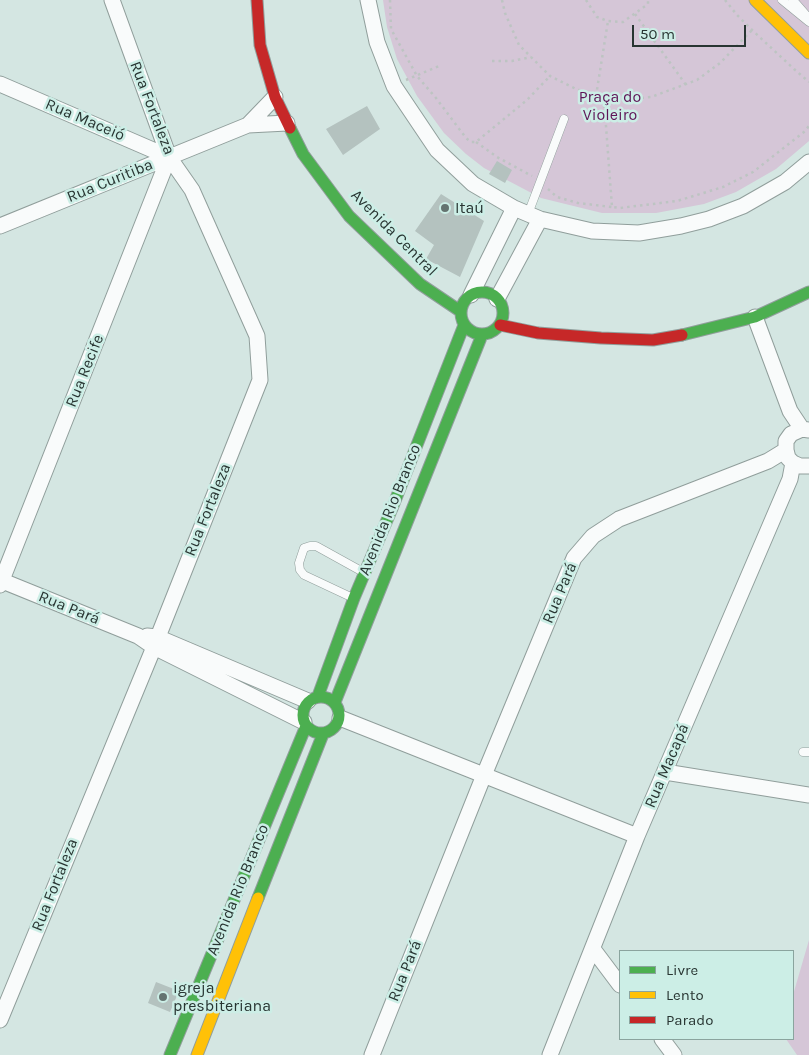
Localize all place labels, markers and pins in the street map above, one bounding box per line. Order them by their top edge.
place label: Itaú [455,198,484,218]
marker: Itaú [439,202,451,214]
place label: igreja presbiteriana [173,978,271,1016]
marker: igreja presbiteriana [157,991,169,1003]

